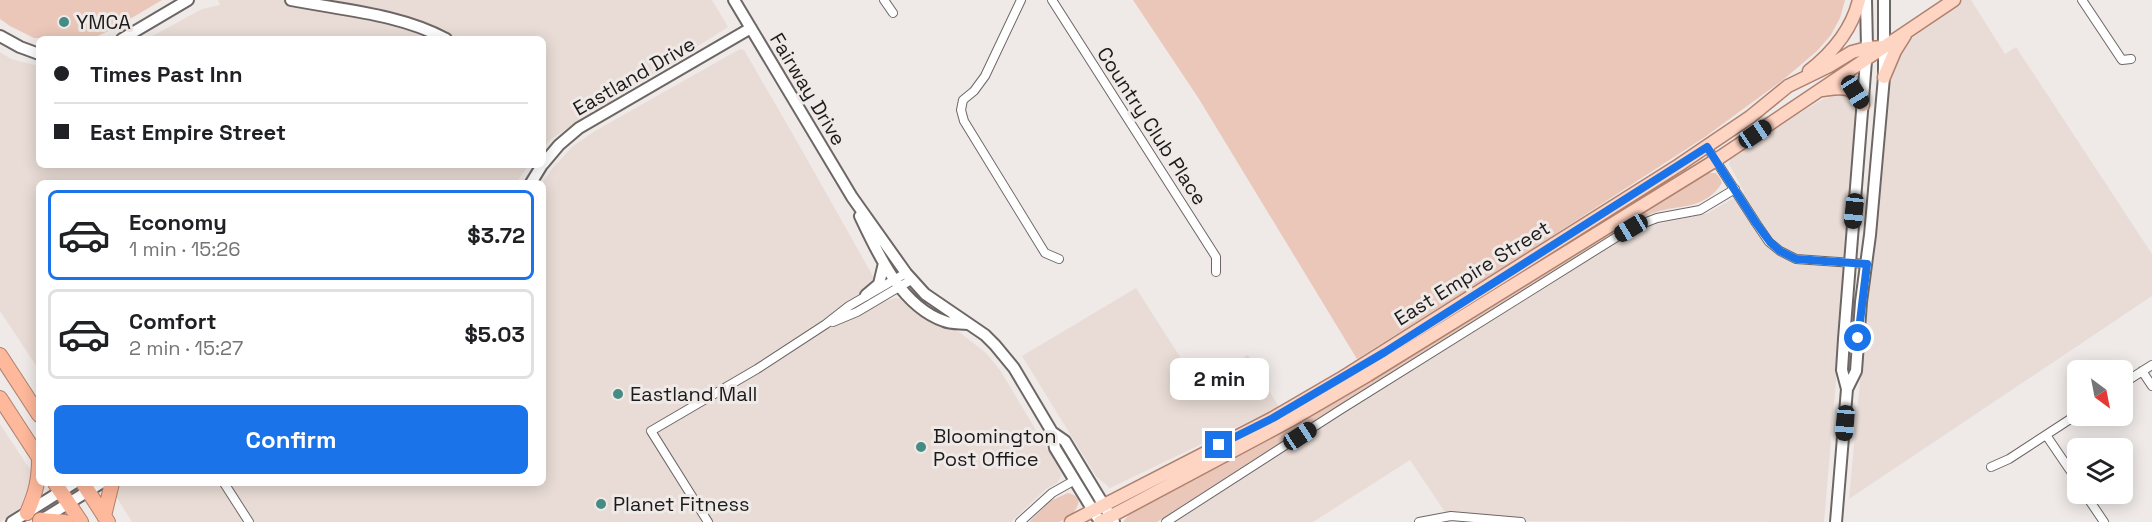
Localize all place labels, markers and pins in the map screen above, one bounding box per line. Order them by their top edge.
place label: YMCA [76,9,131,35]
marker: YMCA [57,15,71,29]
place label: Eastland Mall [630,381,757,407]
marker: Eastland Mall [611,387,625,401]
place label: Bloomington Post Office [933,423,1057,472]
marker: Bloomington Post Office [914,440,928,454]
place label: Planet Fitness [613,491,750,517]
marker: Planet Fitness [594,497,608,511]

